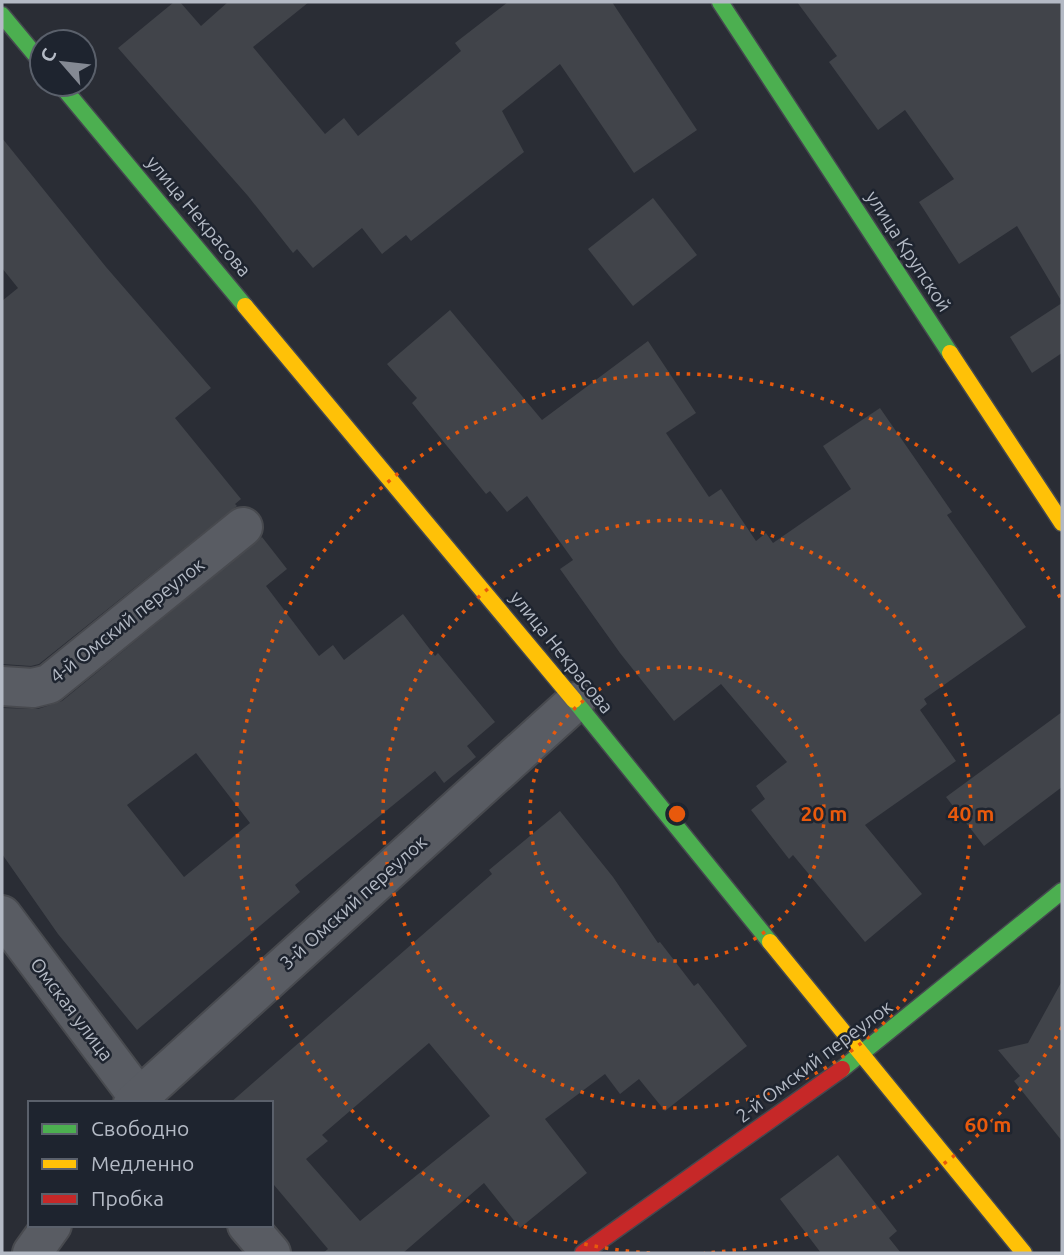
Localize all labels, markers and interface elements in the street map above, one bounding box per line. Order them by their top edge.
north arrow [28,28,98,98]
text: С [35,44,61,66]
street label: улица Некрасова [142,151,256,281]
street label: улица Крупской [862,186,956,316]
street label: 4-й Омский переулок [45,553,209,687]
street label: улица Некрасова [506,586,618,718]
text: 20 m [801,801,847,825]
text: 40 m [948,801,994,825]
centre of rings [665,802,689,826]
street label: 3-й Омский переулок [275,830,431,974]
street label: Омская улица [26,953,118,1065]
street label: 2-й Омский переулок [732,995,897,1127]
legend [28,1101,273,1227]
text: 60 m [965,1112,1011,1136]
text: Свободно [91,1116,189,1140]
text: Медленно [91,1151,194,1175]
text: Пробка [91,1186,164,1210]

